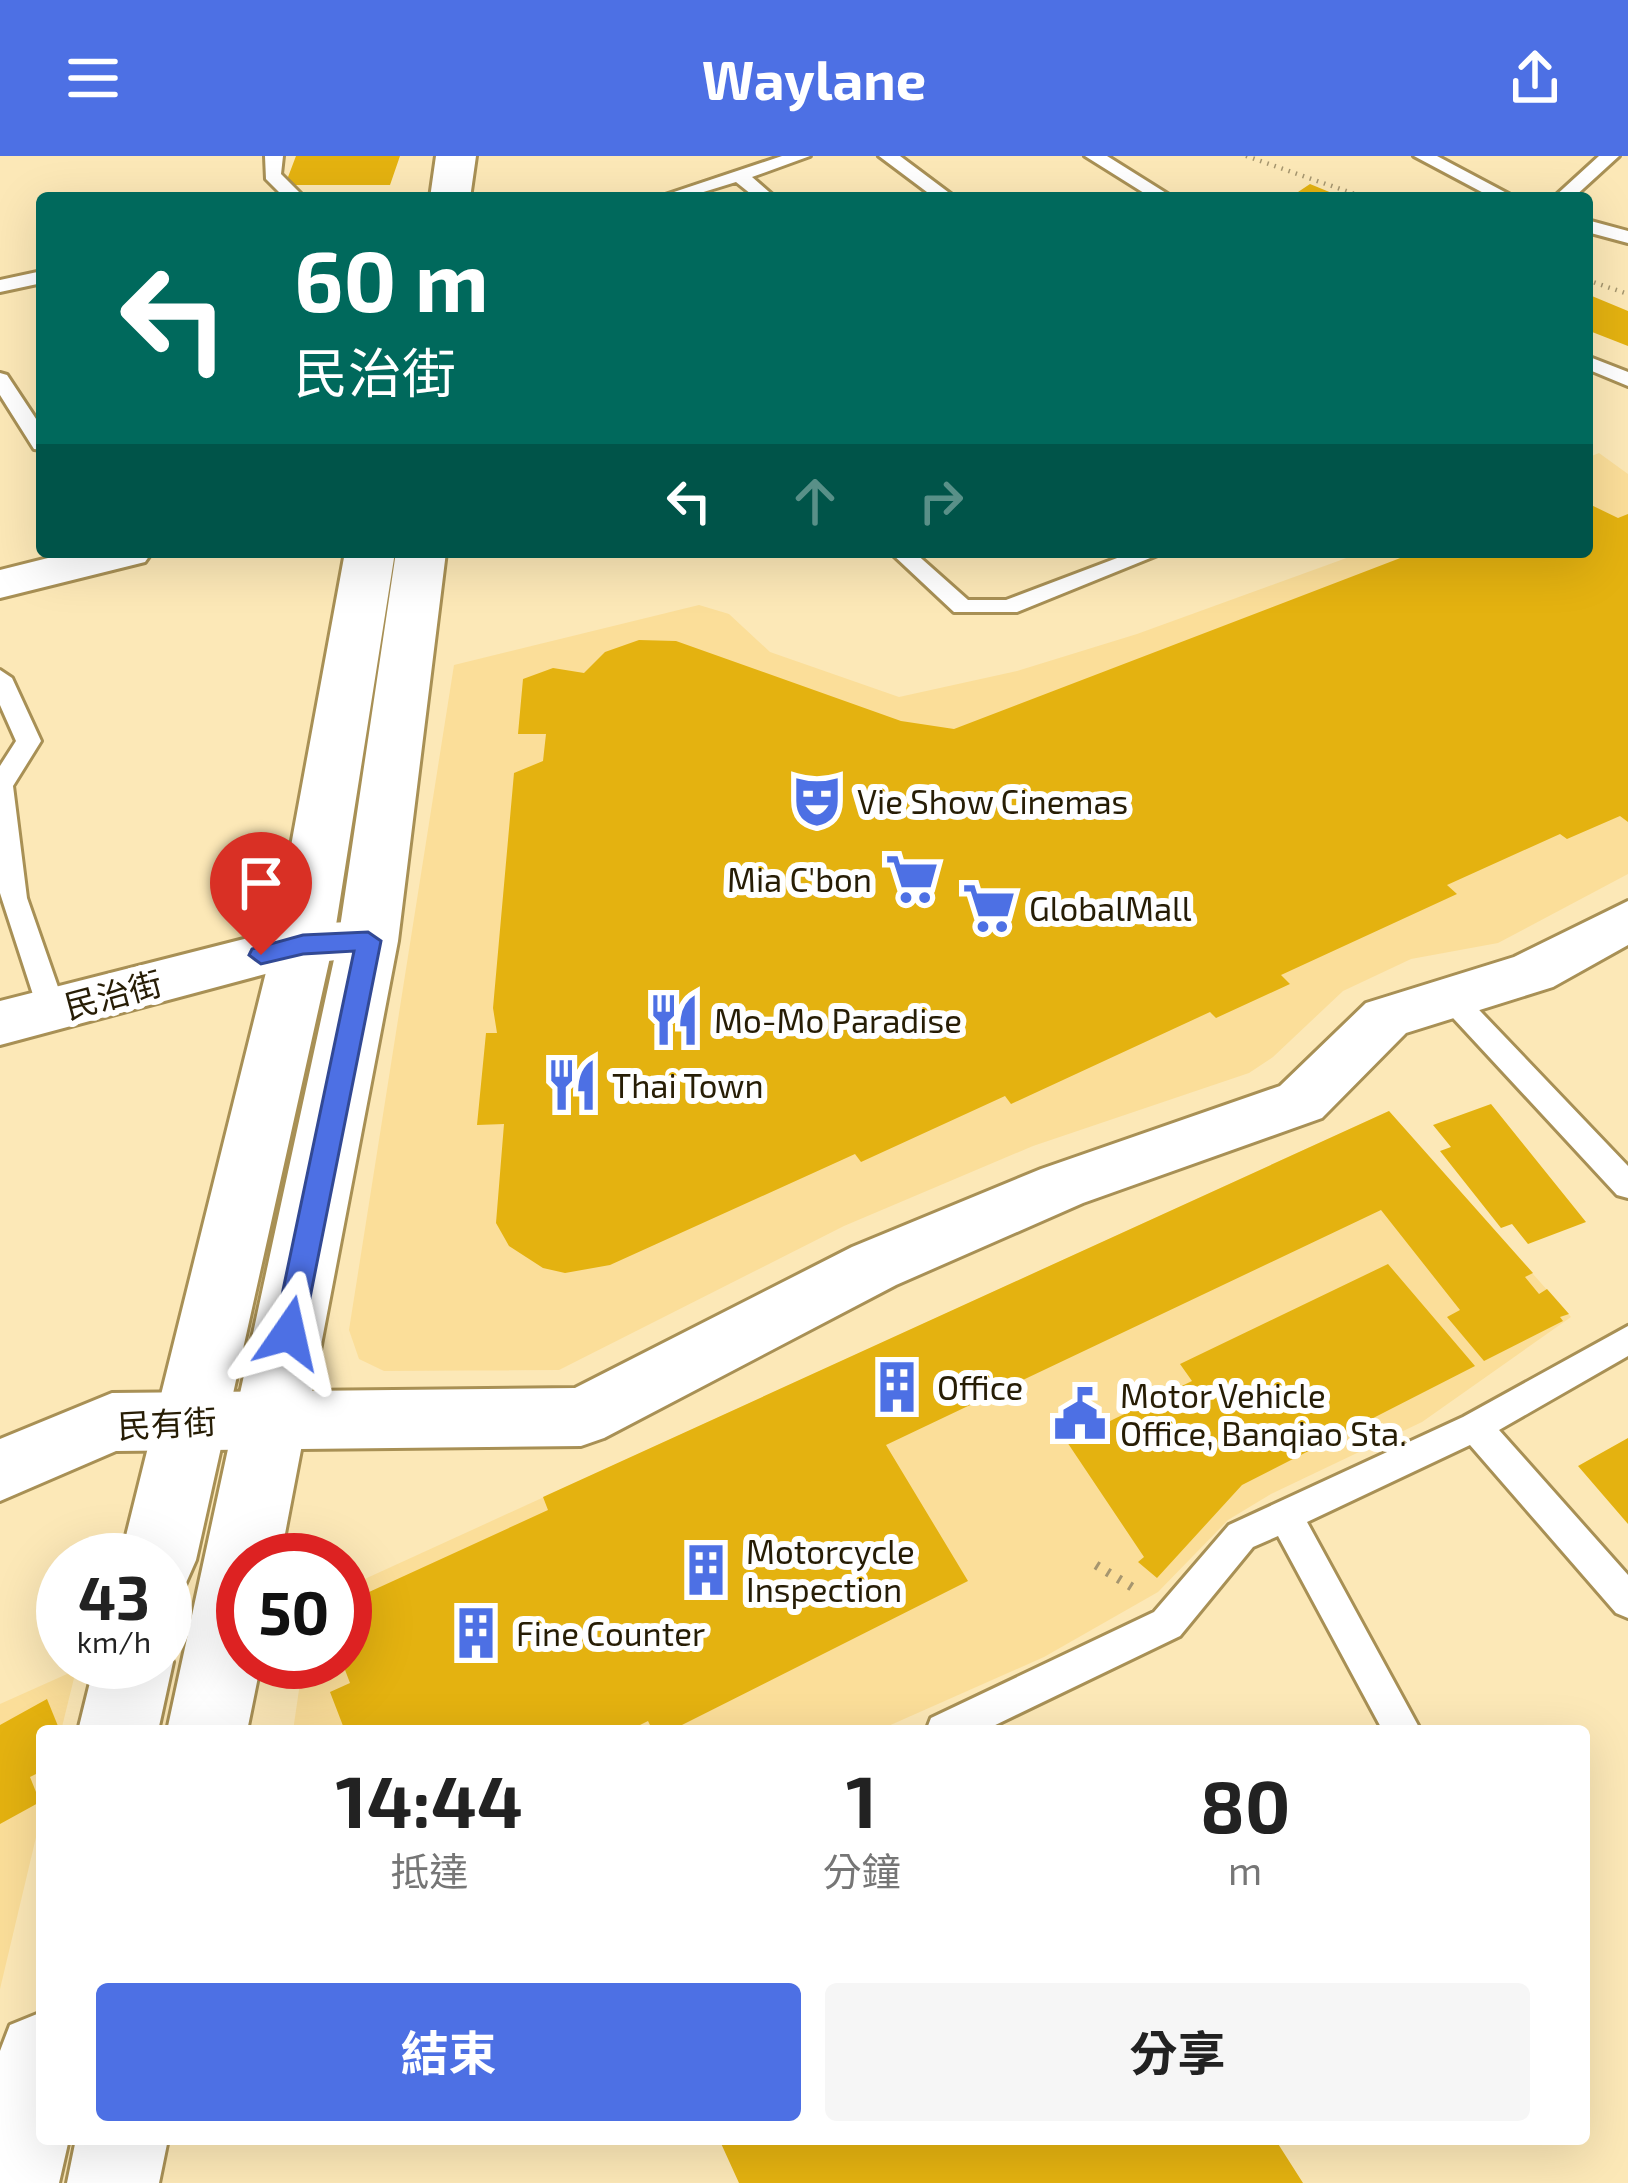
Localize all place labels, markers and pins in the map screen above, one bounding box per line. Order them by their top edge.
theatre icon: Vie Show Cinemas [788,772,846,830]
place label: Vie Show Cinemas [857,781,1128,821]
pin [210,832,312,955]
supermarket icon: Mia C'bon [883,850,941,908]
place label: Mia C'bon [727,859,872,899]
supermarket icon: GlobalMall [960,879,1018,937]
place label: GlobalMall [1029,888,1192,928]
restaurant icon: Mo-Mo Paradise [645,991,703,1049]
place label: Mo-Mo Paradise [714,1000,962,1040]
restaurant icon: Thai Town [543,1056,601,1114]
place label: Thai Town [612,1065,764,1105]
building icon: Office [868,1358,926,1416]
place label: Office [937,1367,1023,1407]
place label: Motor Vehicle Office, Banqiao Sta. [1120,1375,1407,1453]
public building icon: Motor Vehicle Office, Banqiao Sta. [1051,1385,1109,1443]
place label: Motorcycle Inspection [746,1531,915,1609]
building icon: Motorcycle Inspection [677,1541,735,1599]
building icon: Fine Counter [447,1604,505,1662]
place label: Fine Counter [516,1613,705,1653]

